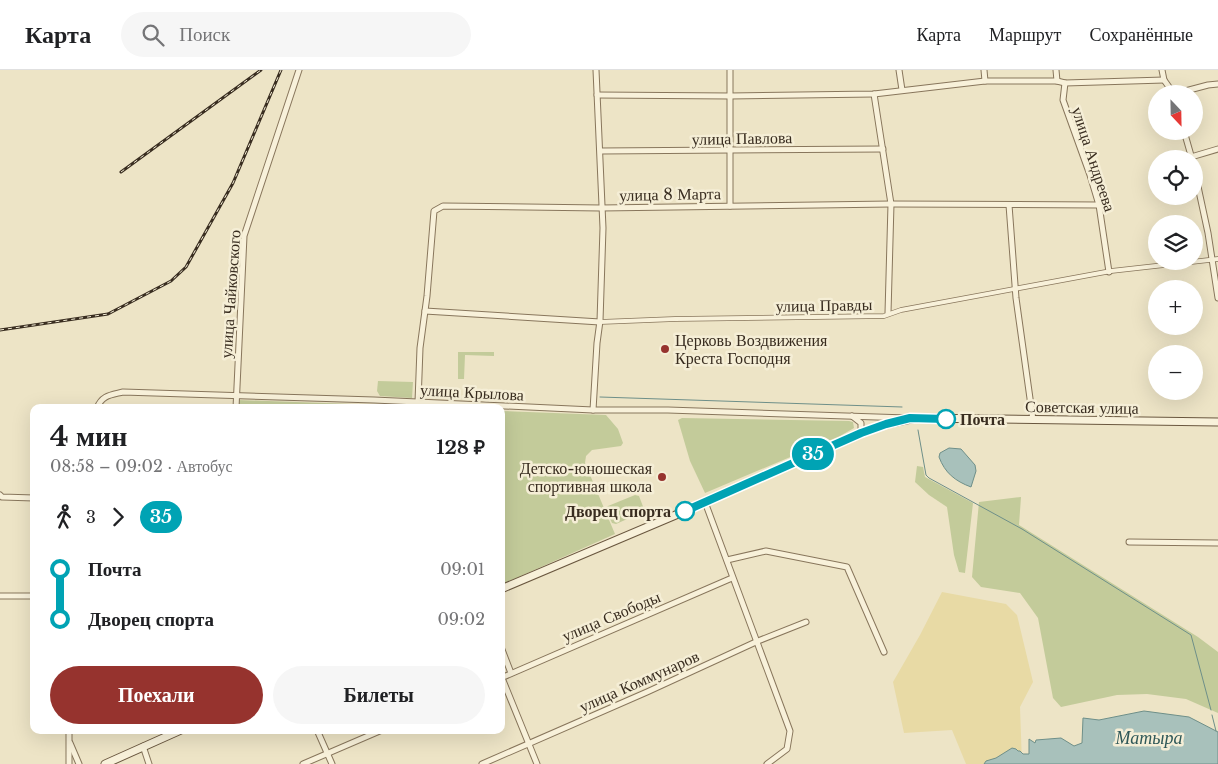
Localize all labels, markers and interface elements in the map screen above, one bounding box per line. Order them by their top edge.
search box [121,12,471,57]
text: Карта [25,20,91,49]
icon: search [139,21,167,49]
text: Поиск [179,23,230,46]
text: Карта [916,24,961,46]
text: Маршрут [989,24,1061,46]
text: Сохранённые [1089,24,1193,46]
north arrow [1148,85,1202,140]
map controls [1148,85,1203,400]
street label: улица Андреева [1068,104,1120,214]
street label: улица Павлова [692,127,792,149]
button: locate [1148,150,1203,205]
street label: улица 8 Марта [619,183,721,205]
button: layers [1148,215,1203,270]
street label: улица Чайковского [216,229,244,359]
button: + [1148,280,1203,335]
street label: улица Правды [775,294,873,316]
place label: Церковь Воздвижения Креста Господня [675,330,828,368]
marker: Церковь Воздвижения Креста Господня [659,343,671,355]
button: − [1148,345,1203,400]
street label: улица Крылова [420,379,524,405]
street label: Советская улица [1025,396,1139,418]
marker: Почта [936,409,956,429]
place label: Почта [960,409,1005,429]
text: 4 мин [50,419,127,454]
text: 128 ₽ [436,436,485,459]
line badge: 35 [790,438,836,470]
text: 35 [802,443,824,465]
text: 08:58 – 09:02 · Автобус [50,456,233,476]
place label: Детско-юношеская спортивная школа [520,458,653,496]
marker: Детско-юношеская спортивная школа [656,471,668,483]
place label: Дворец спорта [565,501,671,521]
marker: Дворец спорта [675,501,695,521]
icon: walk [50,503,78,531]
icon: forward [104,503,132,531]
text: 35 [150,506,172,528]
text: 3 [86,507,96,527]
text: Почта [88,558,142,581]
text: 09:01 [440,559,485,579]
street label: улица Свободы [559,586,663,646]
text: Дворец спорта [88,608,214,631]
text: 09:02 [437,609,485,629]
street label: улица Коммунаров [576,645,702,716]
button: Поехали [50,666,263,724]
button: Билеты [273,666,485,724]
water label: Матыра [1115,727,1182,749]

